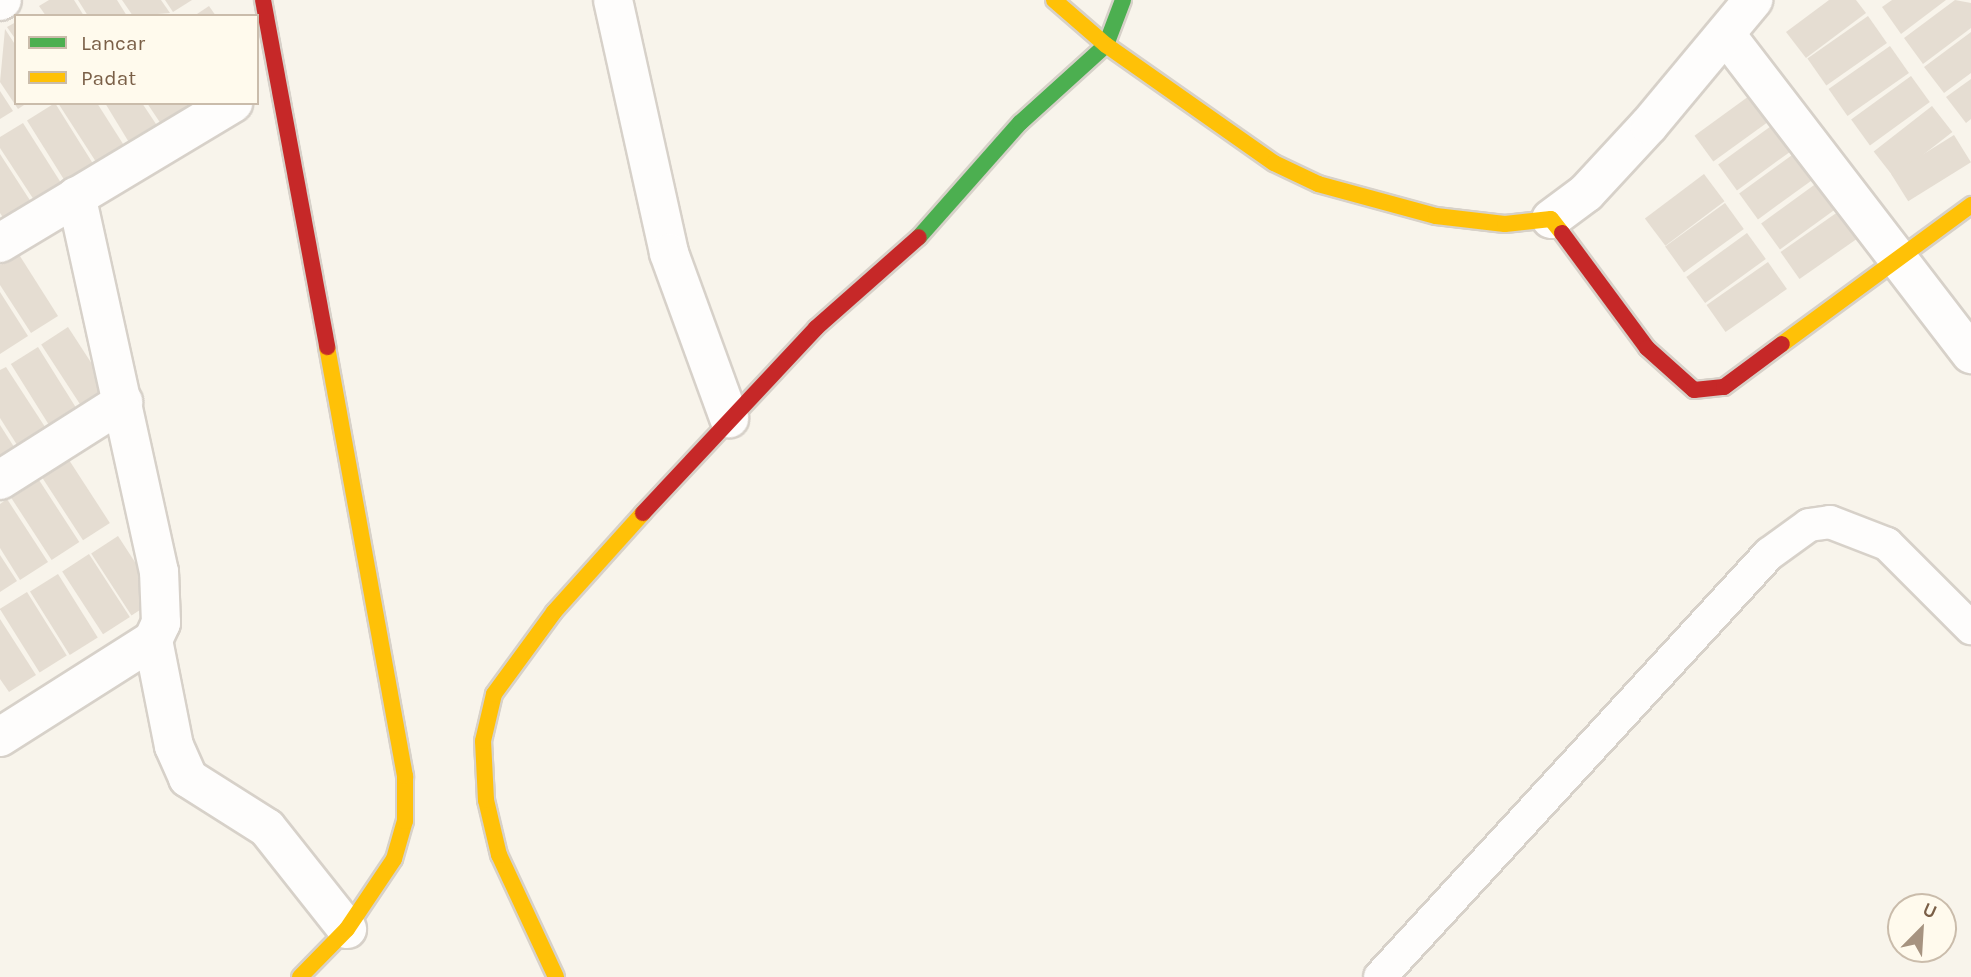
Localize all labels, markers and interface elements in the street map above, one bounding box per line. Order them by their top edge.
legend [14,14,259,105]
text: Lancar [81,31,145,55]
text: Padat [81,66,136,90]
north arrow [1887,893,1957,963]
text: U [1919,898,1940,923]

